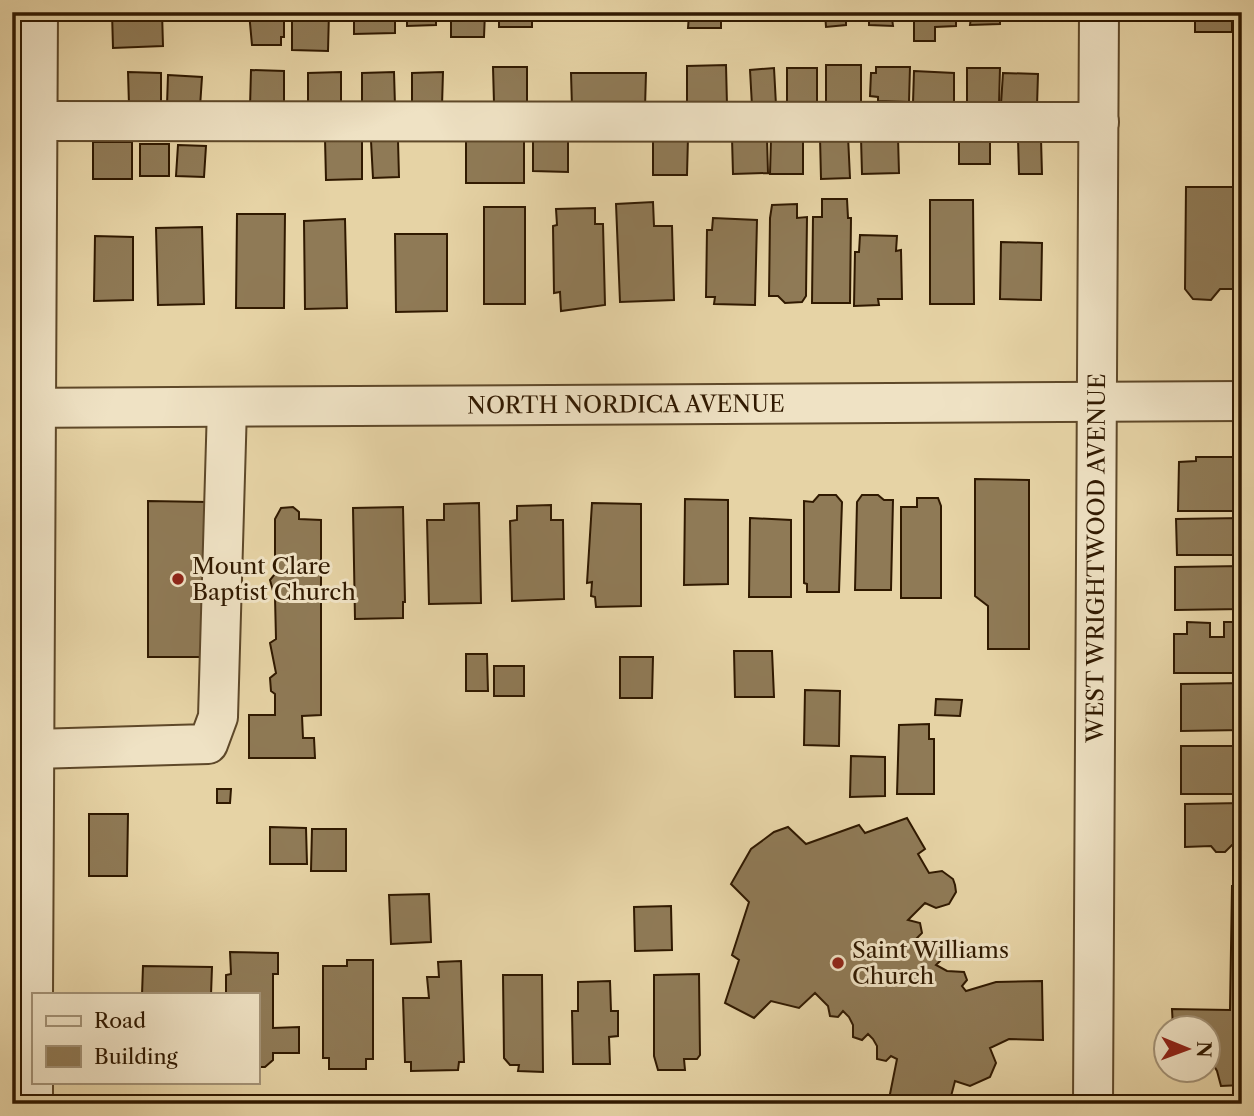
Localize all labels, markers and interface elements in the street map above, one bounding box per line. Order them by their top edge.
street label: WEST WRIGHTWOOD AVENUE [1081,373,1111,744]
street label: NORTH NORDICA AVENUE [467,390,785,419]
place label: Mount Clare Baptist Church [192,552,356,606]
marker: Mount Clare Baptist Church [170,571,186,587]
place label: Saint Williams Church [852,936,1009,990]
marker: Saint Williams Church [830,955,846,971]
legend [32,993,259,1084]
text: Road [94,1008,146,1033]
north arrow [1152,1014,1222,1084]
text: N [1192,1041,1215,1058]
text: Building [94,1044,179,1069]

